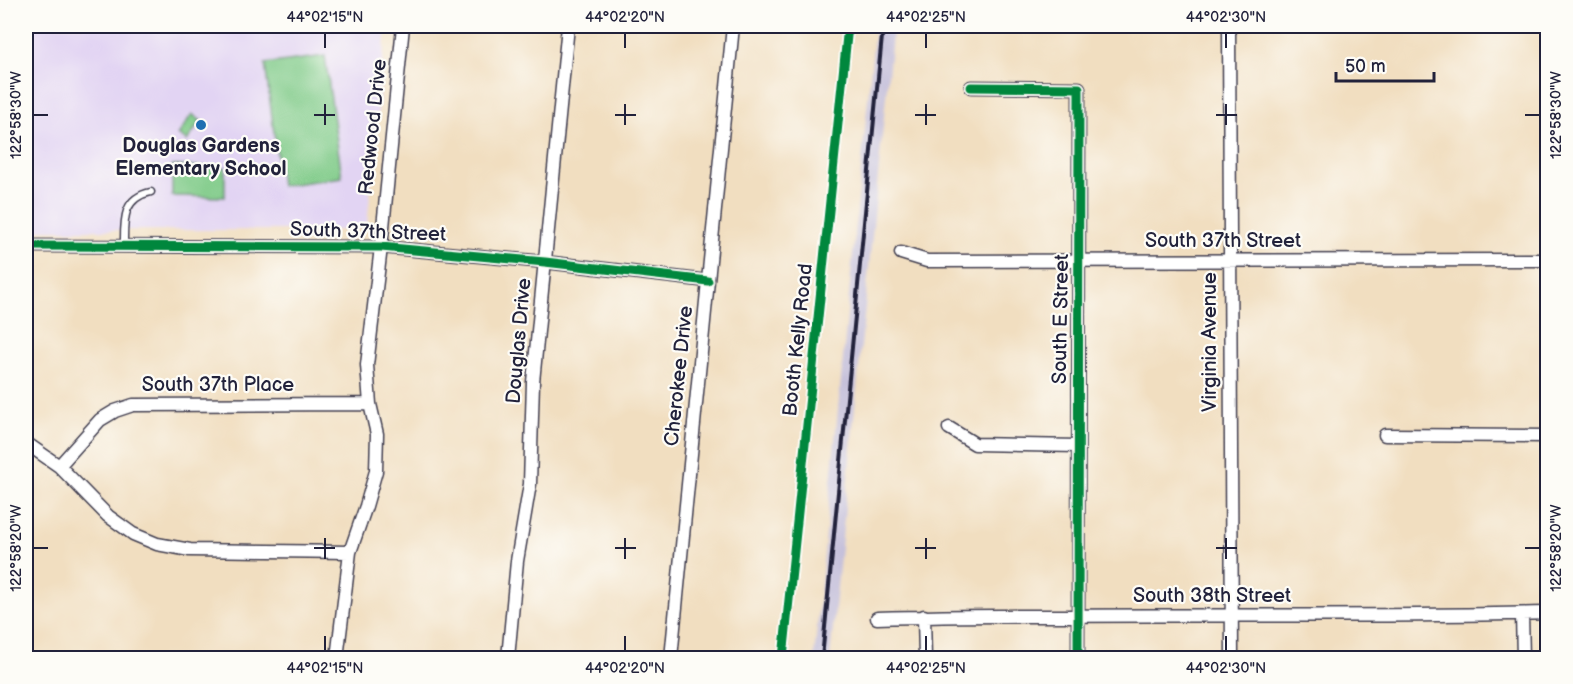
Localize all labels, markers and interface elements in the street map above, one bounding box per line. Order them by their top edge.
text: 44°02'15"N [287,8,363,27]
text: 44°02'20"N [585,8,665,27]
text: 44°02'25"N [886,8,966,27]
text: 44°02'30"N [1186,8,1266,27]
scale bar [1336,45,1434,83]
text: 50 m [1345,56,1386,77]
street label: Redwood Drive [354,58,392,196]
text: 122°58'30"W [7,71,26,159]
text: 122°58'30"W [1547,71,1566,159]
marker: Douglas Gardens Elementary School [194,118,208,132]
place label: Douglas Gardens Elementary School [115,134,287,181]
street label: South 37th Street [290,217,446,247]
street label: South 37th Street [1145,229,1301,253]
street label: South E Street [1048,254,1074,384]
street label: Booth Kelly Road [778,262,818,418]
street label: Virginia Avenue [1198,272,1222,412]
street label: Douglas Drive [502,277,536,405]
street label: Cherokee Drive [660,305,698,447]
street label: South 37th Place [142,373,294,397]
text: 122°58'20"W [7,504,26,592]
text: 122°58'20"W [1547,504,1566,592]
street label: South 38th Street [1133,584,1291,608]
text: 44°02'15"N [287,659,363,678]
text: 44°02'20"N [585,659,665,678]
text: 44°02'25"N [886,659,966,678]
text: 44°02'30"N [1186,659,1266,678]

